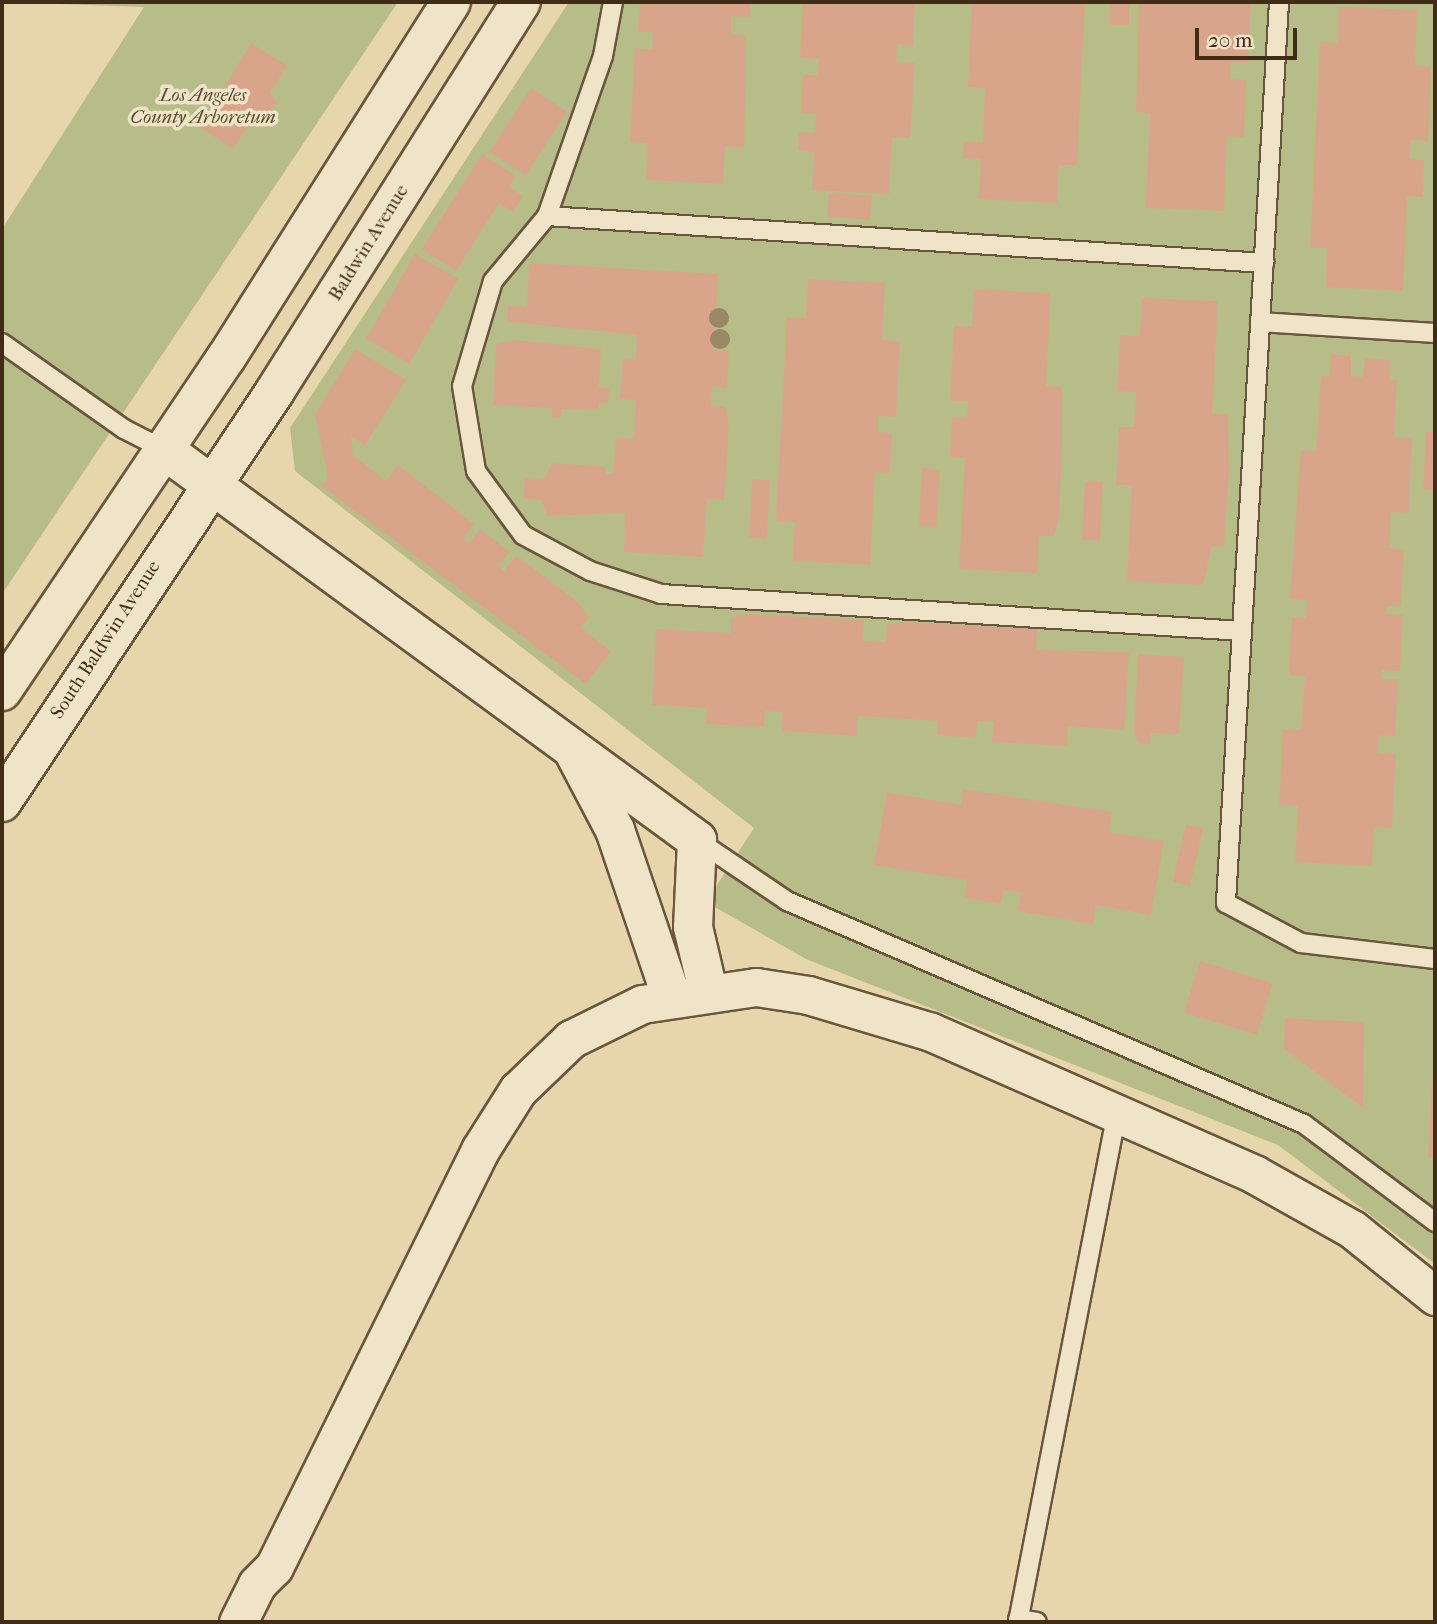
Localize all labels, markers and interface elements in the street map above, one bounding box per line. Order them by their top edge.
scale bar [1199,14,1300,58]
text: 20 m [1208,28,1252,52]
park label: Los Angeles County Arboretum [130,85,276,129]
street label: Baldwin Avenue [324,181,414,305]
street label: South Baldwin Avenue [46,557,166,723]

